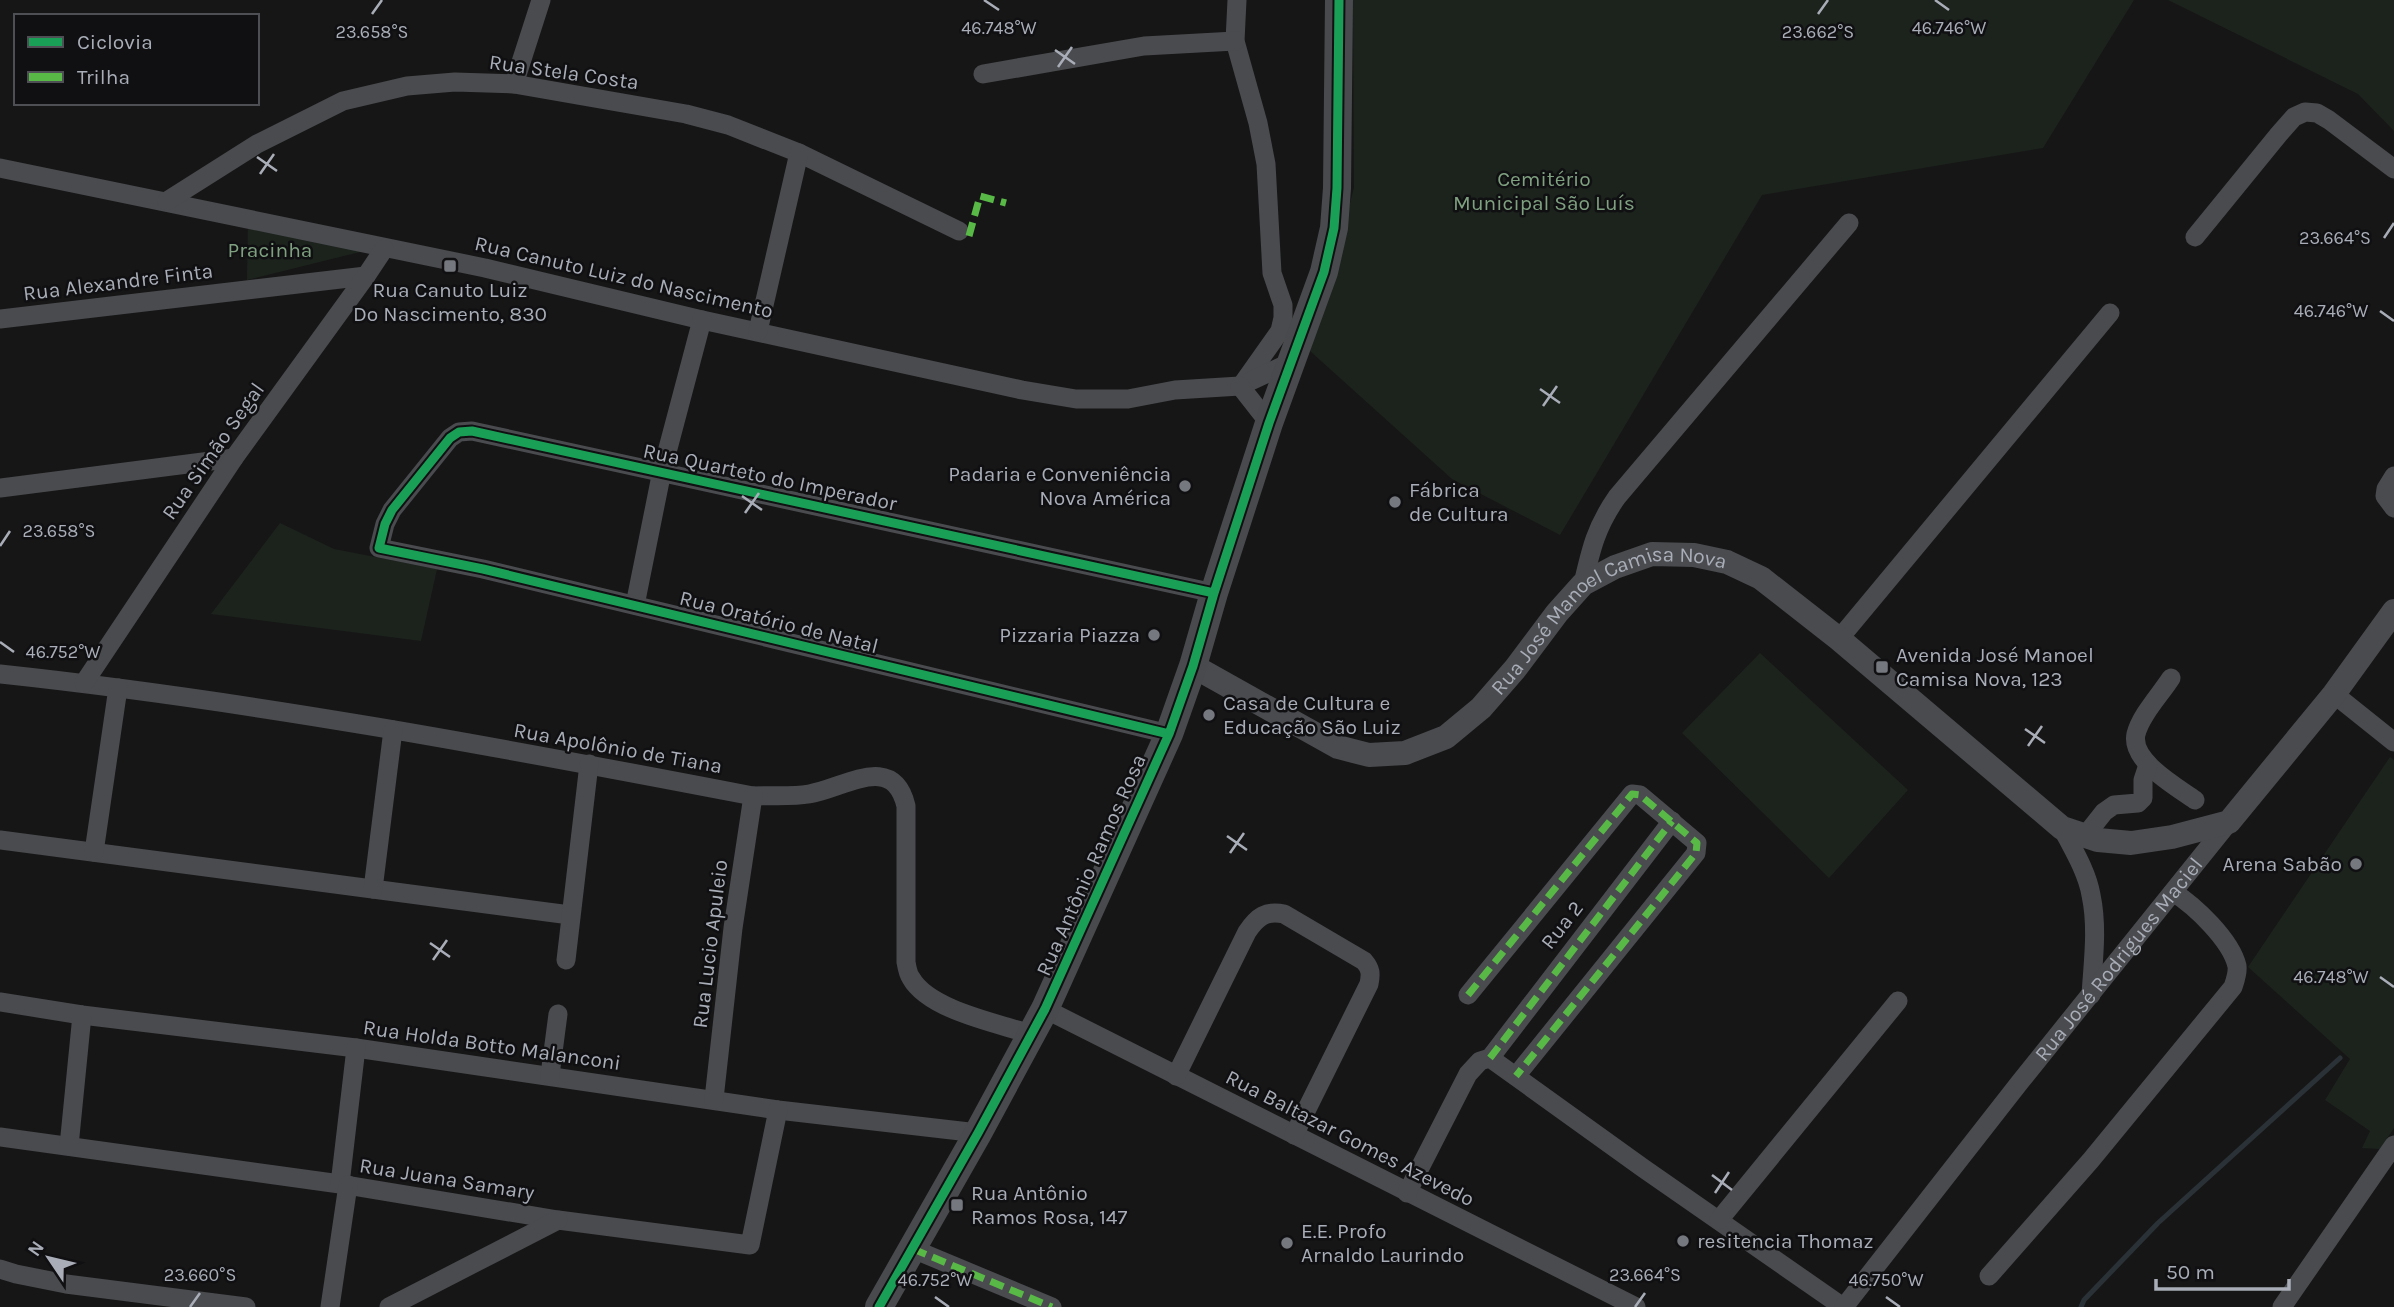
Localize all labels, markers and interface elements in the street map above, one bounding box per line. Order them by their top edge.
legend [14,14,259,105]
text: 46.748°W [961,17,1037,39]
text: 46.746°W [1912,17,1986,39]
text: 23.658°S [336,21,408,43]
text: 23.662°S [1782,21,1854,43]
text: Ciclovia [77,30,153,54]
street label: Rua Stela Costa [488,50,640,94]
text: Trilha [77,65,130,89]
park label: Cemitério Municipal São Luís [1453,167,1635,215]
text: 23.664°S [2299,227,2371,249]
street label: Rua Canuto Luiz do Nascimento [472,231,776,323]
park label: Pracinha [228,238,312,262]
street label: Rua Alexandre Finta [22,258,214,306]
marker: Rua Canuto Luiz Do Nascimento, 830 [442,258,458,274]
place label: Rua Canuto Luiz Do Nascimento, 830 [353,278,547,326]
text: 46.746°W [2294,300,2368,322]
street label: Rua Simão Segal [157,378,269,524]
street label: Rua Quarteto do Imperador [641,438,899,516]
place label: Padaria e Conveniência Nova América [948,462,1171,510]
marker: Padaria e Conveniência Nova América [1177,478,1193,494]
place label: Fábrica de Cultura [1409,478,1508,526]
marker: Fábrica de Cultura [1387,494,1403,510]
text: 23.658°S [23,520,95,542]
street label: Rua José Manoel Camisa Nova [1486,542,1729,700]
street label: Rua Oratório de Natal [677,586,881,658]
place label: Pizzaria Piazza [999,623,1140,647]
marker: Pizzaria Piazza [1146,627,1162,643]
text: 46.752°W [26,641,100,663]
place label: Avenida José Manoel Camisa Nova, 123 [1896,643,2094,691]
marker: Avenida José Manoel Camisa Nova, 123 [1874,659,1890,675]
place label: Casa de Cultura e Educação São Luiz [1223,691,1401,739]
marker: Casa de Cultura e Educação São Luiz [1201,707,1217,723]
street label: Rua Apolônio de Tiana [512,718,724,778]
street label: Rua Antônio Ramos Rosa [1031,750,1151,980]
place label: Arena Sabão [2223,852,2342,876]
street label: Rua José Rodrigues Maciel [2030,853,2208,1066]
marker: Arena Sabão [2348,856,2364,872]
street label: Rua Lucio Apuleio [688,858,732,1030]
street label: Rua 2 [1536,896,1588,954]
text: 46.748°W [2293,966,2369,988]
street label: Rua Holda Botto Malanconi [362,1015,622,1075]
street label: Rua Baltazar Gomes Azevedo [1222,1065,1478,1211]
street label: Rua Juana Samary [358,1153,536,1205]
place label: Rua Antônio Ramos Rosa, 147 [971,1181,1128,1229]
marker: Rua Antônio Ramos Rosa, 147 [949,1197,965,1213]
place label: E.E. Profº Arnaldo Laurindo [1301,1219,1464,1267]
north arrow [14,1223,84,1293]
place label: resitencia Thomaz [1697,1229,1874,1253]
marker: resitencia Thomaz [1675,1233,1691,1249]
marker: E.E. Profº Arnaldo Laurindo [1279,1235,1295,1251]
text: N [23,1237,49,1261]
scale bar [2156,1248,2289,1292]
text: 50 m [2166,1260,2215,1284]
text: 23.660°S [164,1264,236,1286]
text: 23.664°S [1609,1264,1681,1286]
text: 46.752°W [898,1269,972,1291]
text: 46.750°W [1848,1269,1924,1291]

